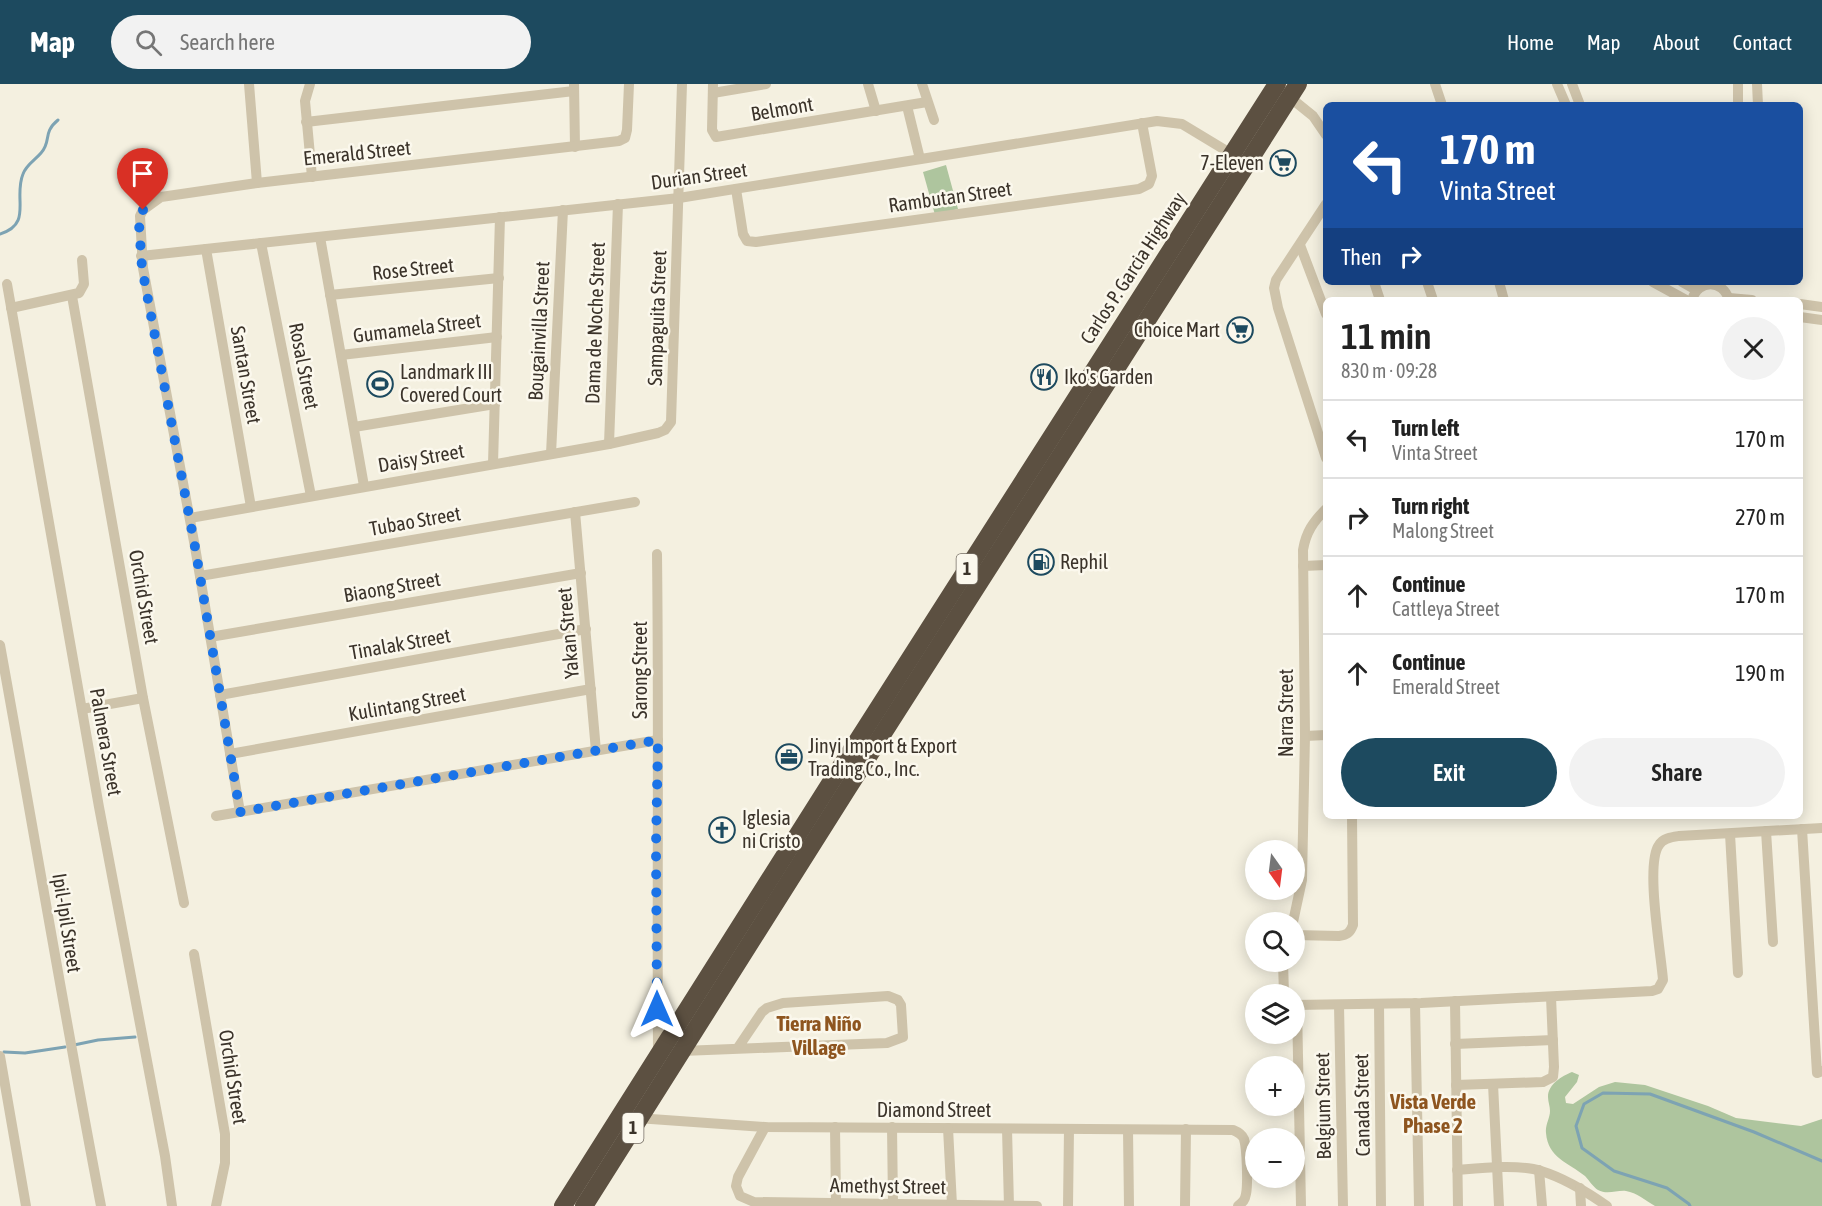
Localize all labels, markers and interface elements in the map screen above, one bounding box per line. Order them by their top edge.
search box [111,15,531,69]
text: Map [30,26,75,58]
icon: search [132,26,165,59]
text: Search here [180,29,275,55]
text: Home [1507,30,1554,54]
text: Map [1587,30,1621,54]
text: About [1654,30,1700,54]
text: Contact [1733,30,1792,54]
street label: Belmont [749,92,815,125]
text: 170 m [1440,125,1535,173]
icon: left [1341,126,1419,204]
street label: Emerald Street [302,135,412,170]
pin [117,148,168,210]
supermarket icon: 7-Eleven [1268,148,1298,178]
place label: 7-Eleven [1200,151,1264,174]
icon: arrive [126,157,159,190]
street label: Durian Street [649,157,749,194]
text: Vinta Street [1440,175,1556,206]
street label: Rambutan Street [887,176,1013,217]
street label: Carlos P. Garcia Highway [1075,188,1190,348]
icon: right [1394,240,1427,273]
street label: Dama de Noche Street [580,241,609,404]
text: Then [1341,244,1382,270]
street label: Sampaguita Street [643,250,670,386]
street label: Rose Street [371,253,455,284]
street label: Bougainvilla Street [523,260,554,401]
street label: Gumamela Street [352,308,482,347]
supermarket icon: Choice Mart [1225,315,1255,345]
text: 11 min [1341,315,1431,357]
button: close [1722,317,1785,380]
place label: Choice Mart [1134,318,1220,341]
street label: Rosal Street [285,321,324,411]
street label: Santan Street [227,324,266,426]
text: 830 m · 09:28 [1341,359,1437,382]
place label: Landmark III Covered Court [400,360,502,406]
restaurant icon: Iko's Garden [1029,362,1059,392]
place label: Iko's Garden [1064,365,1153,388]
sports icon: Landmark III Covered Court [365,369,395,399]
text: Turn left [1392,415,1459,441]
icon: left [1341,423,1374,456]
text: 170 m [1735,426,1785,452]
street label: Daisy Street [376,439,466,476]
text: Vinta Street [1392,441,1478,464]
text: Turn right [1392,493,1469,519]
street label: Tubao Street [367,501,463,540]
icon: right [1341,501,1374,534]
text: 270 m [1735,504,1785,530]
text: Malong Street [1392,519,1494,542]
fuel station icon: Rephil [1026,547,1056,577]
street label: Orchid Street [125,548,164,646]
place label: Rephil [1060,550,1109,573]
road number: 1 [956,554,978,584]
street label: Biaong Street [342,567,442,606]
text: Continue [1392,571,1466,597]
icon: ahead [1341,579,1374,612]
text: 170 m [1735,582,1785,608]
street label: Yakan Street [552,586,583,680]
text: Cattleya Street [1392,597,1500,620]
street label: Sarong Street [628,621,651,719]
street label: Tinalak Street [348,623,452,664]
text: Continue [1392,649,1466,675]
icon: ahead [1341,657,1374,690]
text: 190 m [1735,660,1785,686]
street label: Narra Street [1274,669,1297,757]
text: Emerald Street [1392,675,1500,698]
street label: Kulintang Street [346,682,468,725]
street label: Palmera Street [86,686,127,798]
place label: Jinyi Import & Export Trading Co., Inc. [808,734,957,780]
button: Exit [1341,738,1557,807]
button: Share [1569,738,1785,807]
office icon: Jinyi Import & Export Trading Co., Inc. [774,742,804,772]
place label: Iglesia ni Cristo [742,806,801,852]
church icon: Iglesia ni Cristo [707,815,737,845]
north arrow [1245,840,1305,900]
map controls [1245,840,1305,1188]
street label: Ipil-Ipil Street [48,871,87,975]
button: search [1245,912,1305,972]
position arrow [625,977,689,1041]
button: layers [1245,984,1305,1044]
district label: Tierra Niño Village [776,1011,862,1059]
street label: Orchid Street [215,1028,252,1126]
street label: Belgium Street [1310,1052,1335,1160]
street label: Canada Street [1349,1053,1374,1157]
button: + [1245,1056,1305,1116]
district label: Vista Verde Phase 2 [1389,1089,1476,1137]
street label: Diamond Street [877,1098,992,1121]
road number: 1 [622,1113,644,1143]
button: − [1245,1128,1305,1188]
street label: Amethyst Street [830,1173,947,1198]

